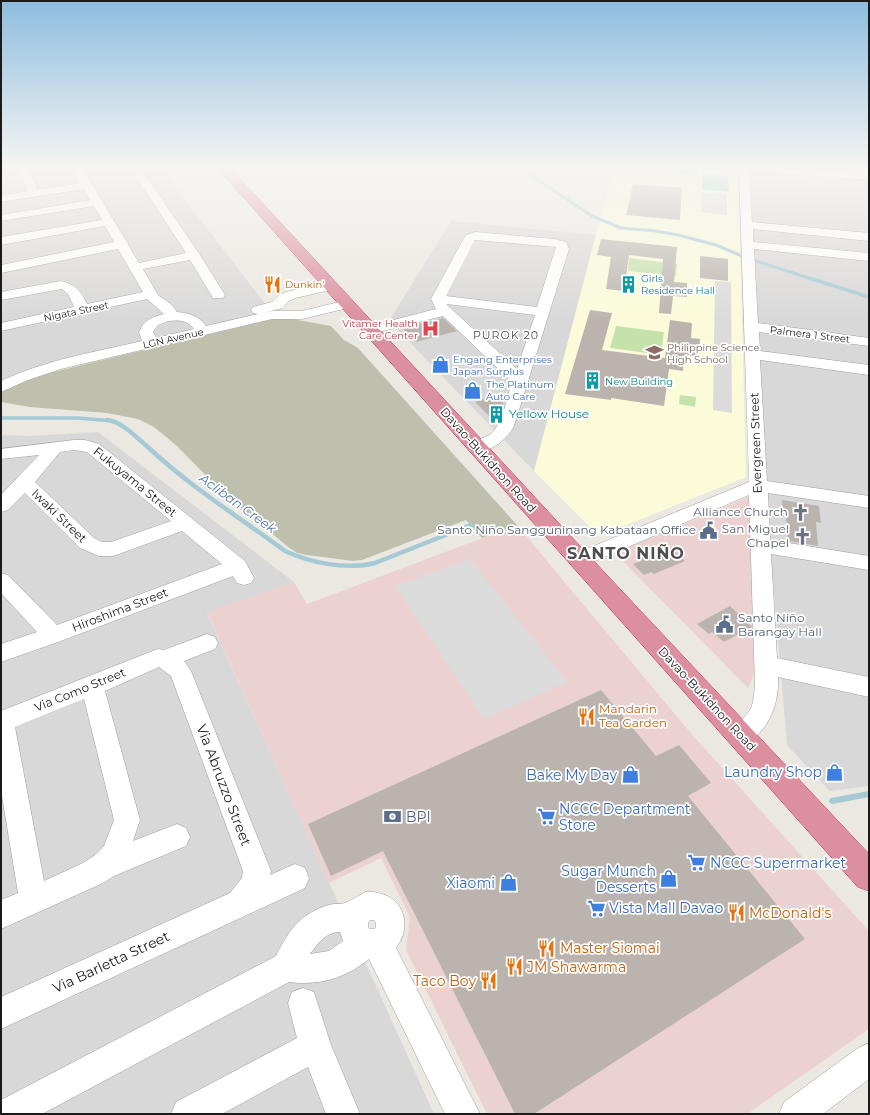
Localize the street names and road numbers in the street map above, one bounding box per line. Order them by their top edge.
street label: Nigata Street [42,298,110,325]
street label: Palmera 1 Street [769,323,851,346]
street label: LGN Avenue [141,325,205,352]
street label: Evergreen Street [746,392,765,494]
street label: Davao-Bukidnon Road [437,404,540,515]
street label: Fukuyama Street [91,443,180,520]
street label: Iwaki Street [29,486,90,546]
street label: Hiroshima Street [70,584,170,635]
street label: Davao-Bukidnon Road [655,644,759,754]
street label: Via Como Street [32,664,128,715]
street label: Via Abruzzo Street [193,722,256,849]
street label: Via Barletta Street [50,927,173,997]

